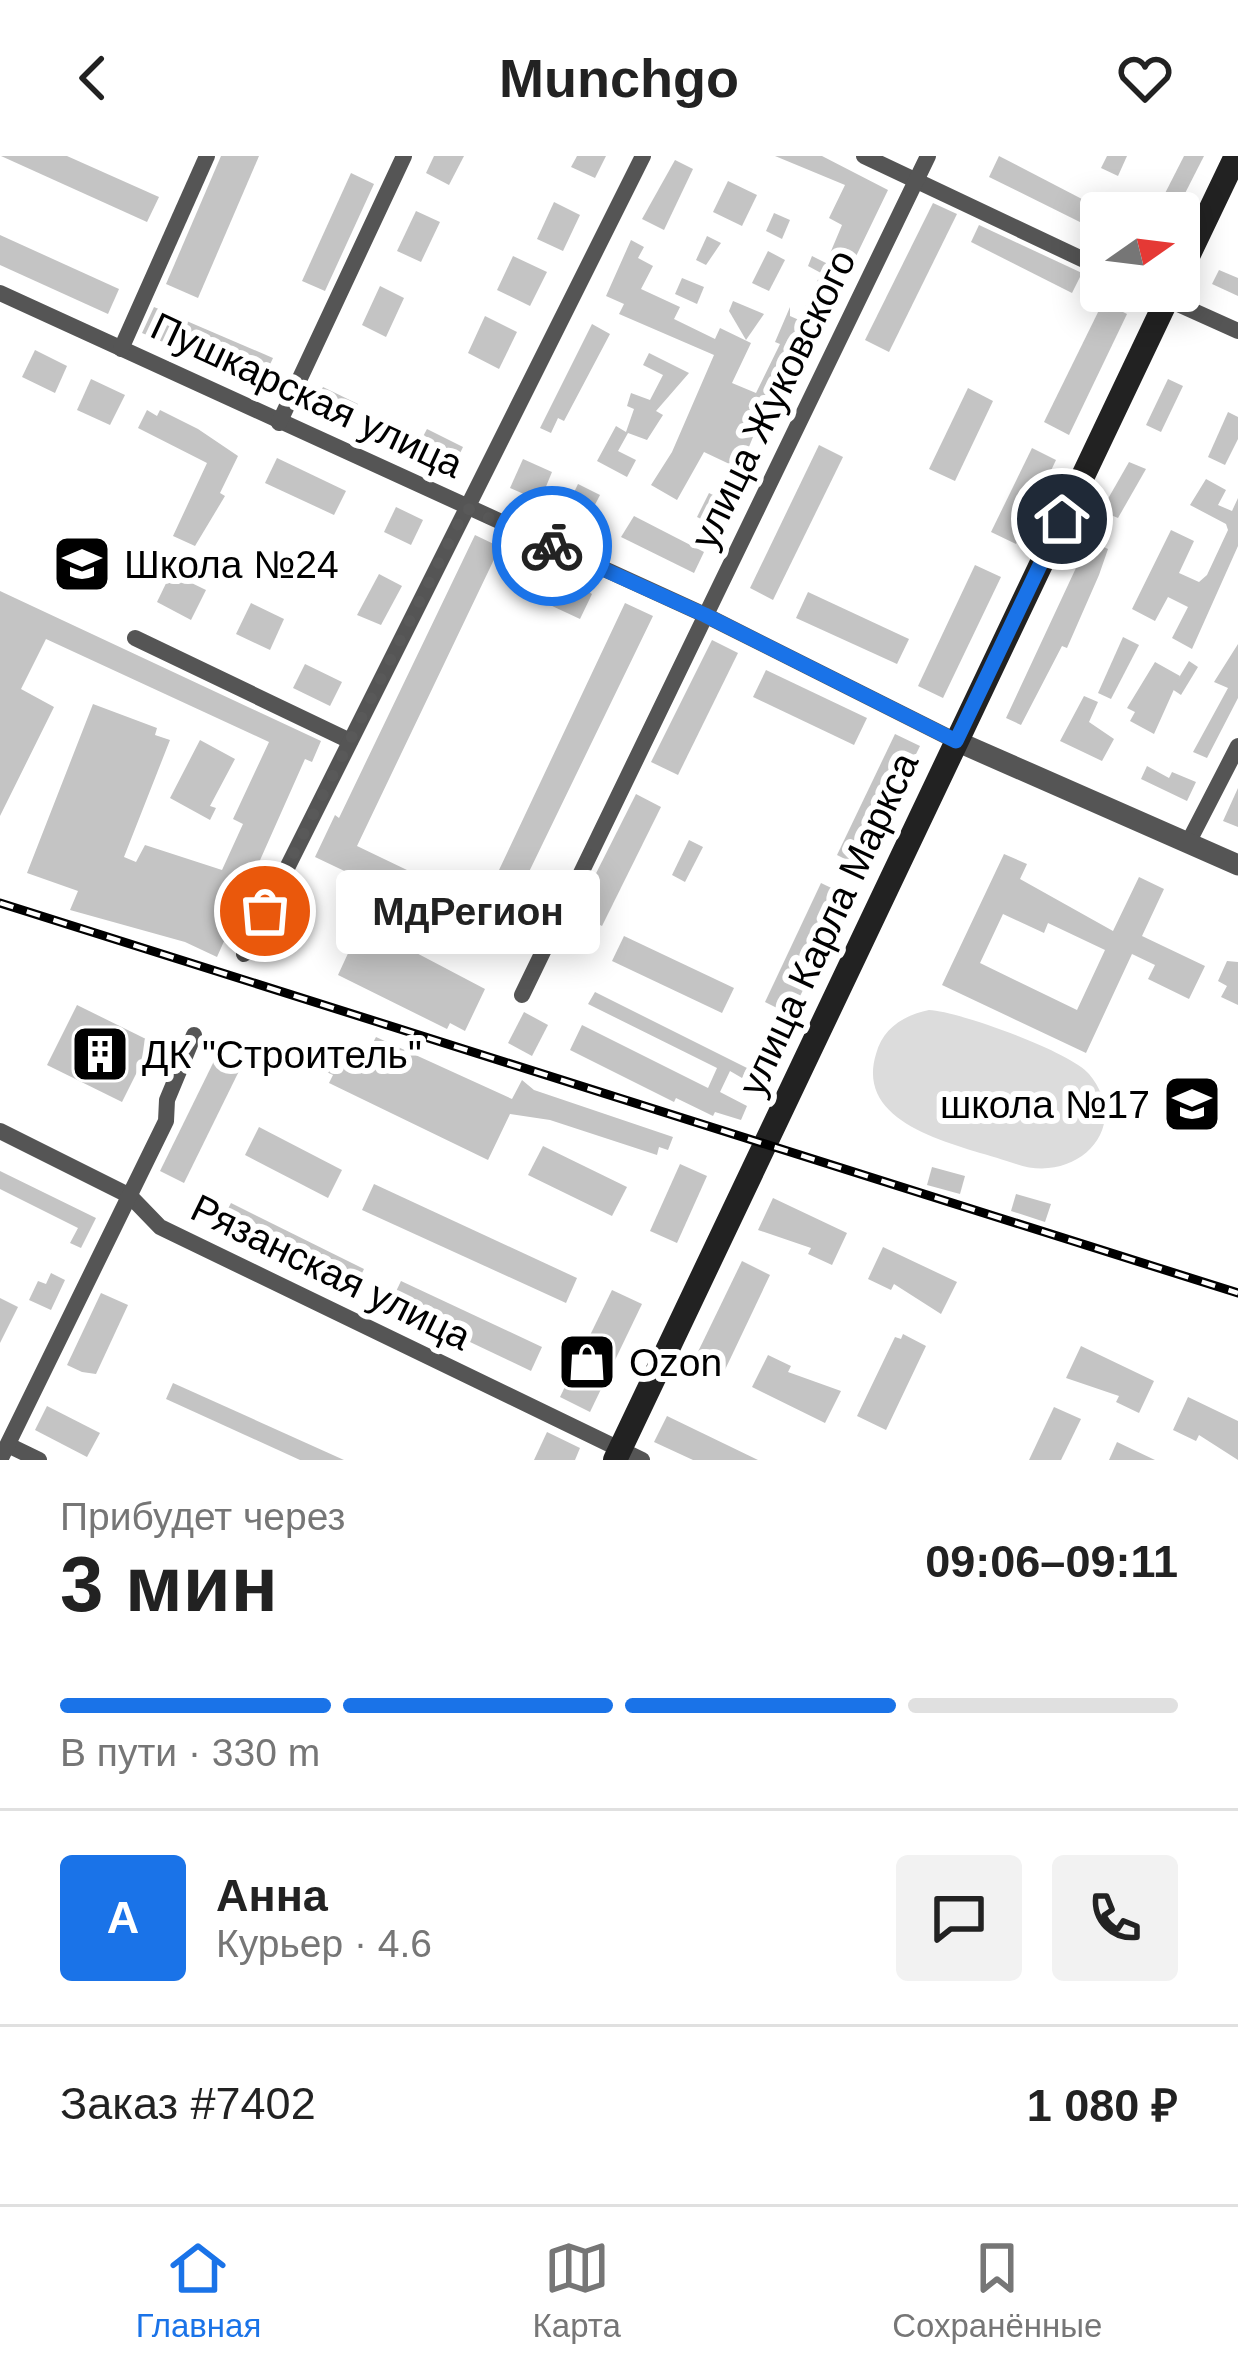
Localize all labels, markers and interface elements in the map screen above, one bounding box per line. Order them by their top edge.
icon: back [60,45,126,111]
icon: heart [1112,45,1178,111]
text: Munchgo [499,48,739,108]
north arrow [1080,192,1200,312]
map controls [1080,192,1200,312]
street label: улица Жуковского [682,243,864,555]
street label: Пушкарская улица [145,304,470,486]
pin [1011,468,1113,570]
courier [492,486,612,606]
icon: home [1029,486,1095,552]
icon: bike [519,513,585,579]
school or university icon: Школа №24 [51,533,113,595]
place label: Школа №24 [124,543,339,586]
street label: улица Карла Маркса [730,746,926,1102]
pin [214,860,316,962]
callout: МдРегион [337,869,601,953]
icon: bag [232,878,298,944]
text: МдРегион [372,890,564,933]
building icon: ДК "Строитель" [69,1023,131,1085]
place label: ДК "Строитель" [142,1033,422,1076]
school or university icon: школа №17 [1161,1073,1223,1135]
place label: школа №17 [940,1083,1150,1126]
street label: Рязанская улица [184,1186,478,1358]
shop icon: Ozon [556,1331,618,1393]
place label: Ozon [629,1341,722,1384]
text: Прибудет через [60,1495,345,1538]
text: 09:06–09:11 [925,1536,1178,1587]
text: 3 мин [60,1540,278,1628]
text: В пути · 330 m [60,1731,320,1774]
button: chat [896,1855,1022,1981]
button: phone [1052,1855,1178,1981]
text: Анна [216,1870,328,1921]
text: А [107,1892,139,1943]
text: Курьер · 4.6 [216,1922,432,1965]
text: Заказ #7402 [60,2078,316,2129]
text: 1 080 ₽ [1027,2080,1178,2131]
tab: Главная [136,2235,261,2345]
tab: Карта [533,2235,621,2345]
tab: Сохранённые [892,2235,1102,2345]

